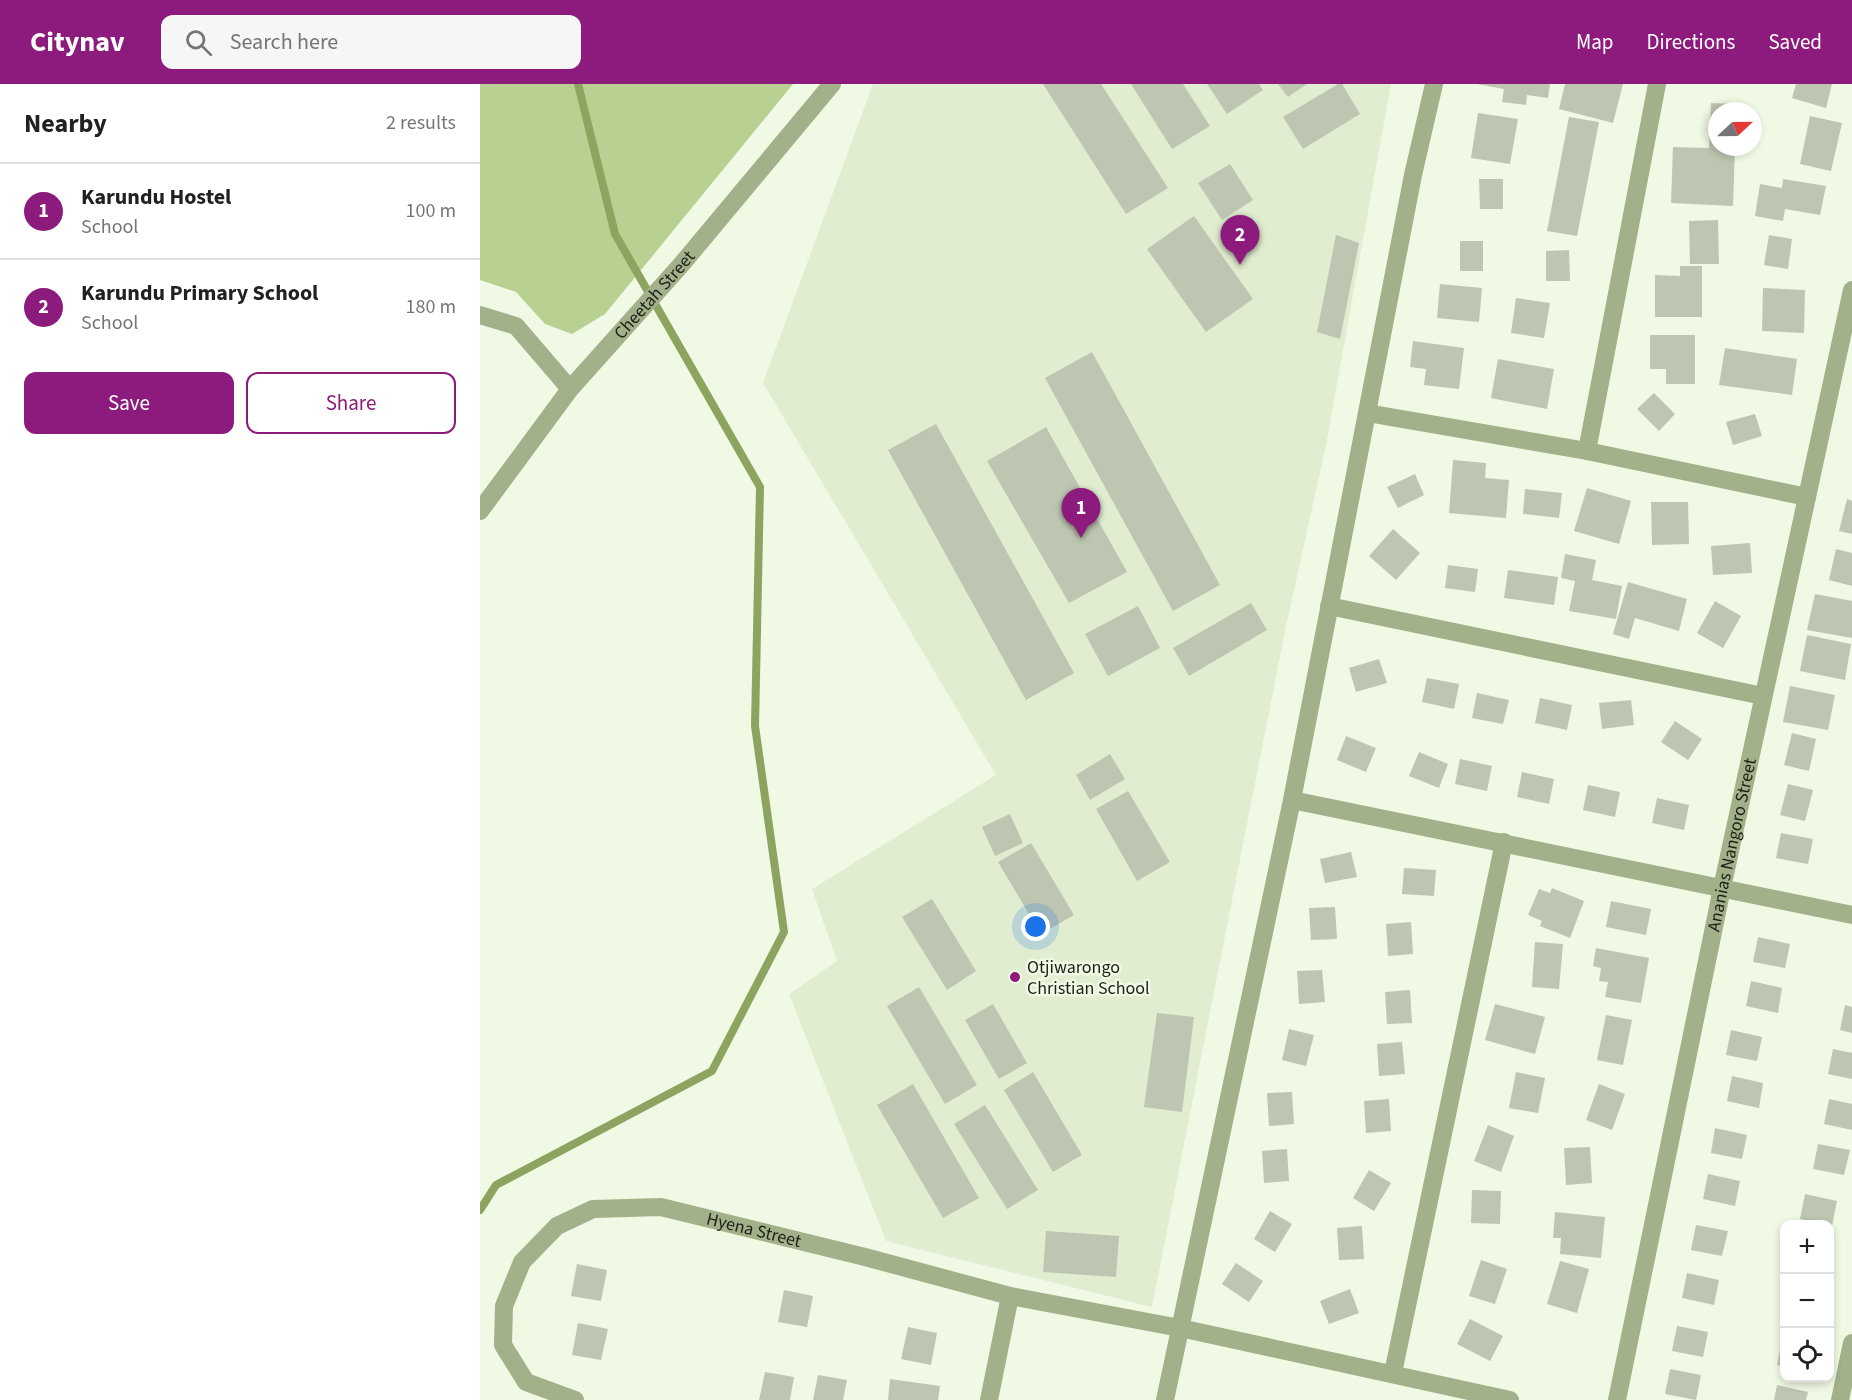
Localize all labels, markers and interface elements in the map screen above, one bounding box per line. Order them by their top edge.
search box [161,15,581,69]
text: Citynav [30,22,125,62]
icon: search [182,26,215,59]
text: Search here [230,26,338,58]
text: Map [1576,27,1614,57]
text: Directions [1647,27,1735,57]
text: Saved [1768,27,1822,57]
north arrow [1708,102,1762,156]
text: Nearby [24,105,107,142]
text: 2 results [386,109,456,137]
text: Karundu Hostel [81,181,231,213]
text: 1 [38,197,49,225]
text: 100 m [406,197,456,225]
text: School [81,213,138,241]
pin: 2 [1220,216,1260,265]
street label: Cheetah Street [608,245,701,345]
text: Karundu Primary School [81,277,318,309]
text: 2 [38,293,49,321]
text: 180 m [406,293,456,321]
text: School [81,309,138,337]
button: Save [24,372,234,434]
button: Share [246,372,456,434]
pin: 1 [1062,488,1100,538]
street label: Ananias Nangoro Street [1701,756,1763,934]
your location [1021,912,1050,941]
place label: Otjiwarongo Christian School [1027,955,1150,1001]
marker: Otjiwarongo Christian School [1008,970,1022,984]
street label: Hyena Street [704,1207,804,1254]
map controls [1780,1220,1834,1382]
button: + [1780,1220,1834,1274]
button: − [1780,1274,1834,1328]
button: locate [1780,1328,1834,1382]

